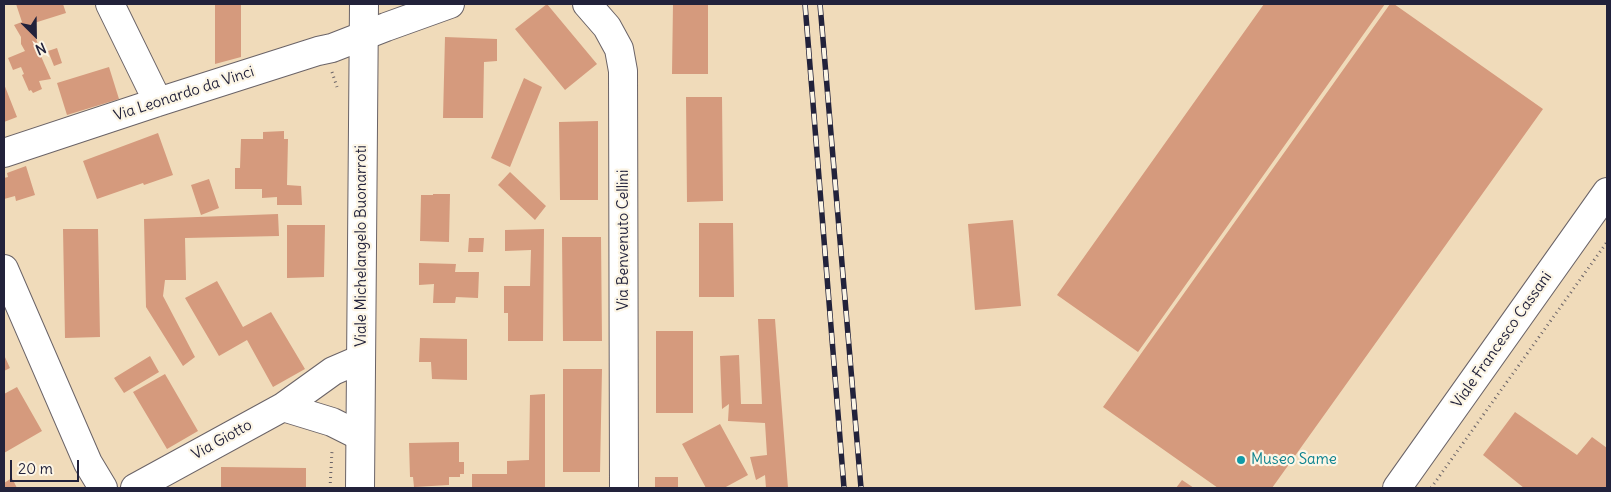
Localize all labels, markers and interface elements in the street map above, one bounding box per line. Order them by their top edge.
north arrow [10,10,60,60]
text: N [33,39,49,59]
street label: Via Leonardo da Vinci [112,63,256,125]
street label: Viale Michelangelo Buonarroti [353,145,371,347]
street label: Via Benvenuto Cellini [615,170,633,310]
street label: Viale Francesco Cassani [1448,269,1556,411]
street label: Via Giotto [189,416,255,464]
scale bar [12,450,81,482]
place label: Museo Same [1251,451,1337,469]
marker: Museo Same [1235,454,1247,466]
text: 20 m [18,459,53,478]

